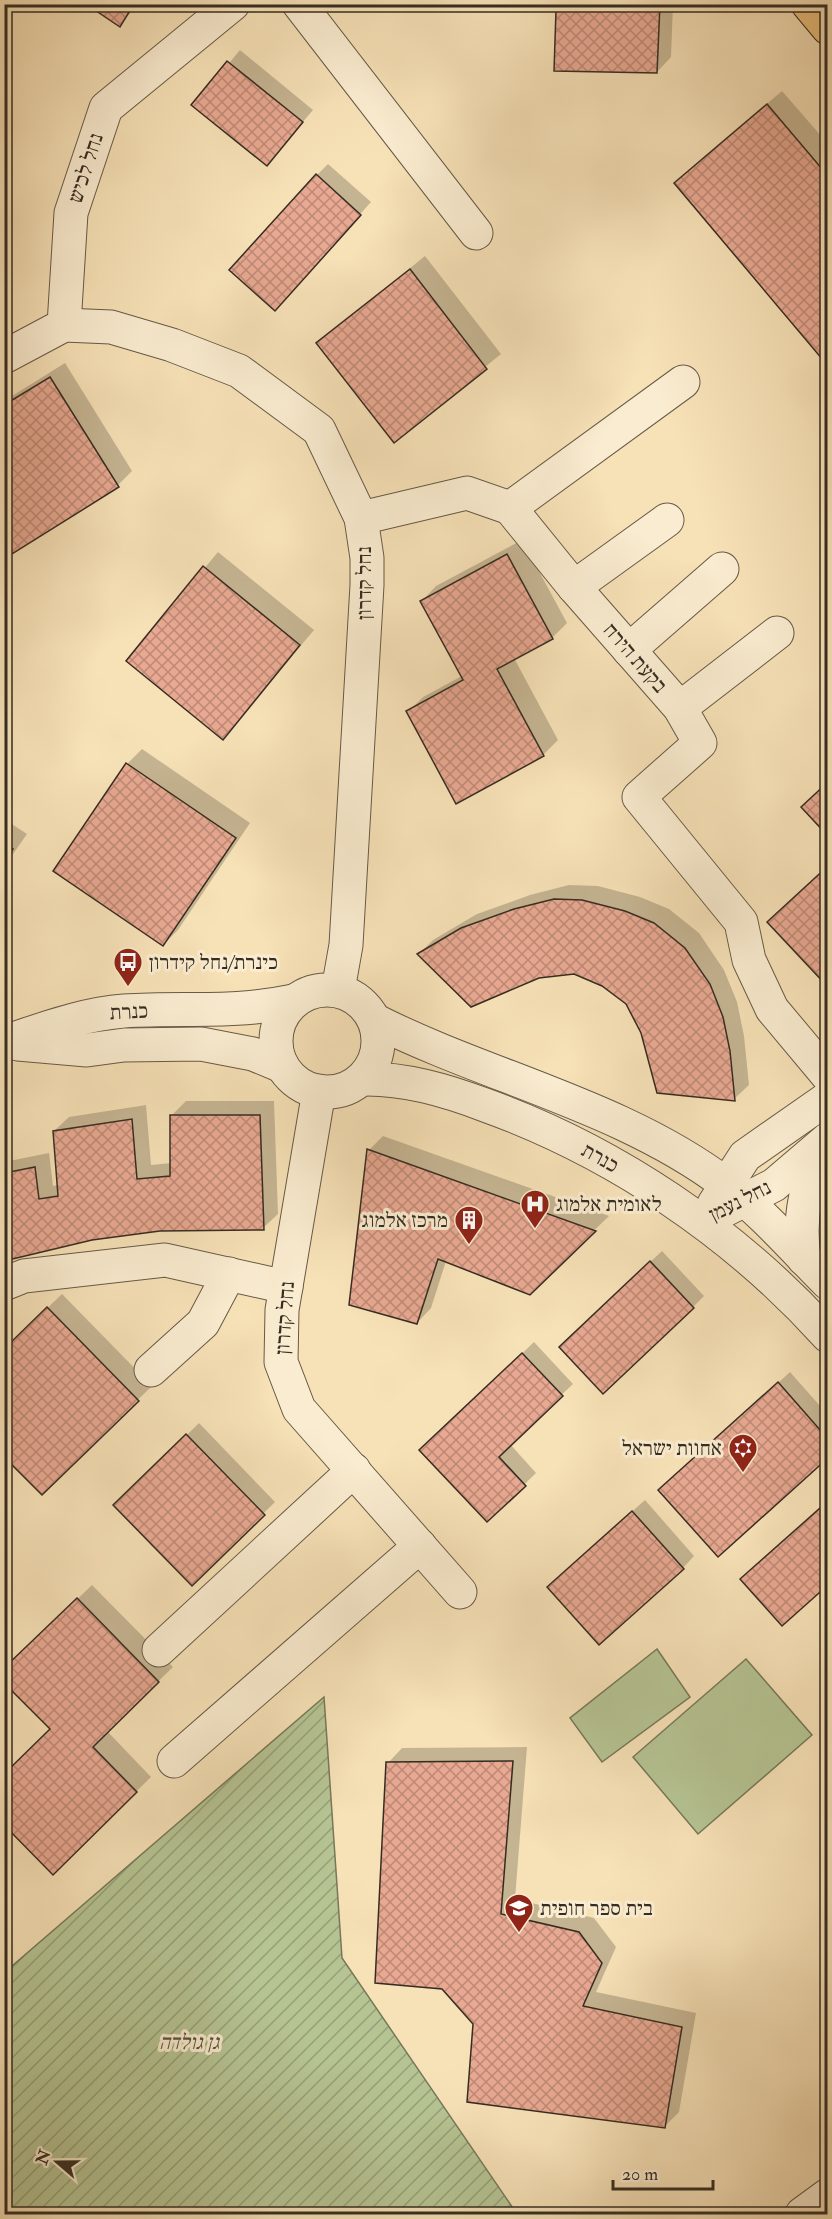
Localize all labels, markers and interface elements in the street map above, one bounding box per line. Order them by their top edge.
street label: נחל לכיש [62,130,110,206]
street label: נחל קדרון [351,546,378,620]
street label: בקעת הירח [597,617,673,699]
bus stop icon: כינרת/נחל קידרון [112,946,144,988]
place label: כינרת/נחל קידרון [149,949,278,976]
street label: כנרת [109,998,149,1026]
street label: כנרת [577,1137,623,1179]
street label: נחל נעמן [704,1174,776,1228]
hospital icon: לאומית אלמוג [519,1188,551,1230]
place label: לאומית אלמוג [556,1191,662,1218]
building icon: מרכז אלמוג [453,1204,485,1246]
place label: מרכז אלמוג [362,1207,448,1234]
street label: נחל קדרון [269,1280,301,1356]
synagogue icon: אחוות ישראל [727,1432,759,1474]
place label: אחוות ישראל [622,1435,722,1462]
school or university icon: בית ספר חופית [503,1892,535,1934]
place label: בית ספר חופית [540,1895,653,1922]
park label: גן גולדה [159,2029,221,2056]
north arrow [27,2132,87,2192]
text: N [32,2146,56,2168]
scale bar [613,2153,714,2191]
text: 20 m [622,2163,658,2186]

